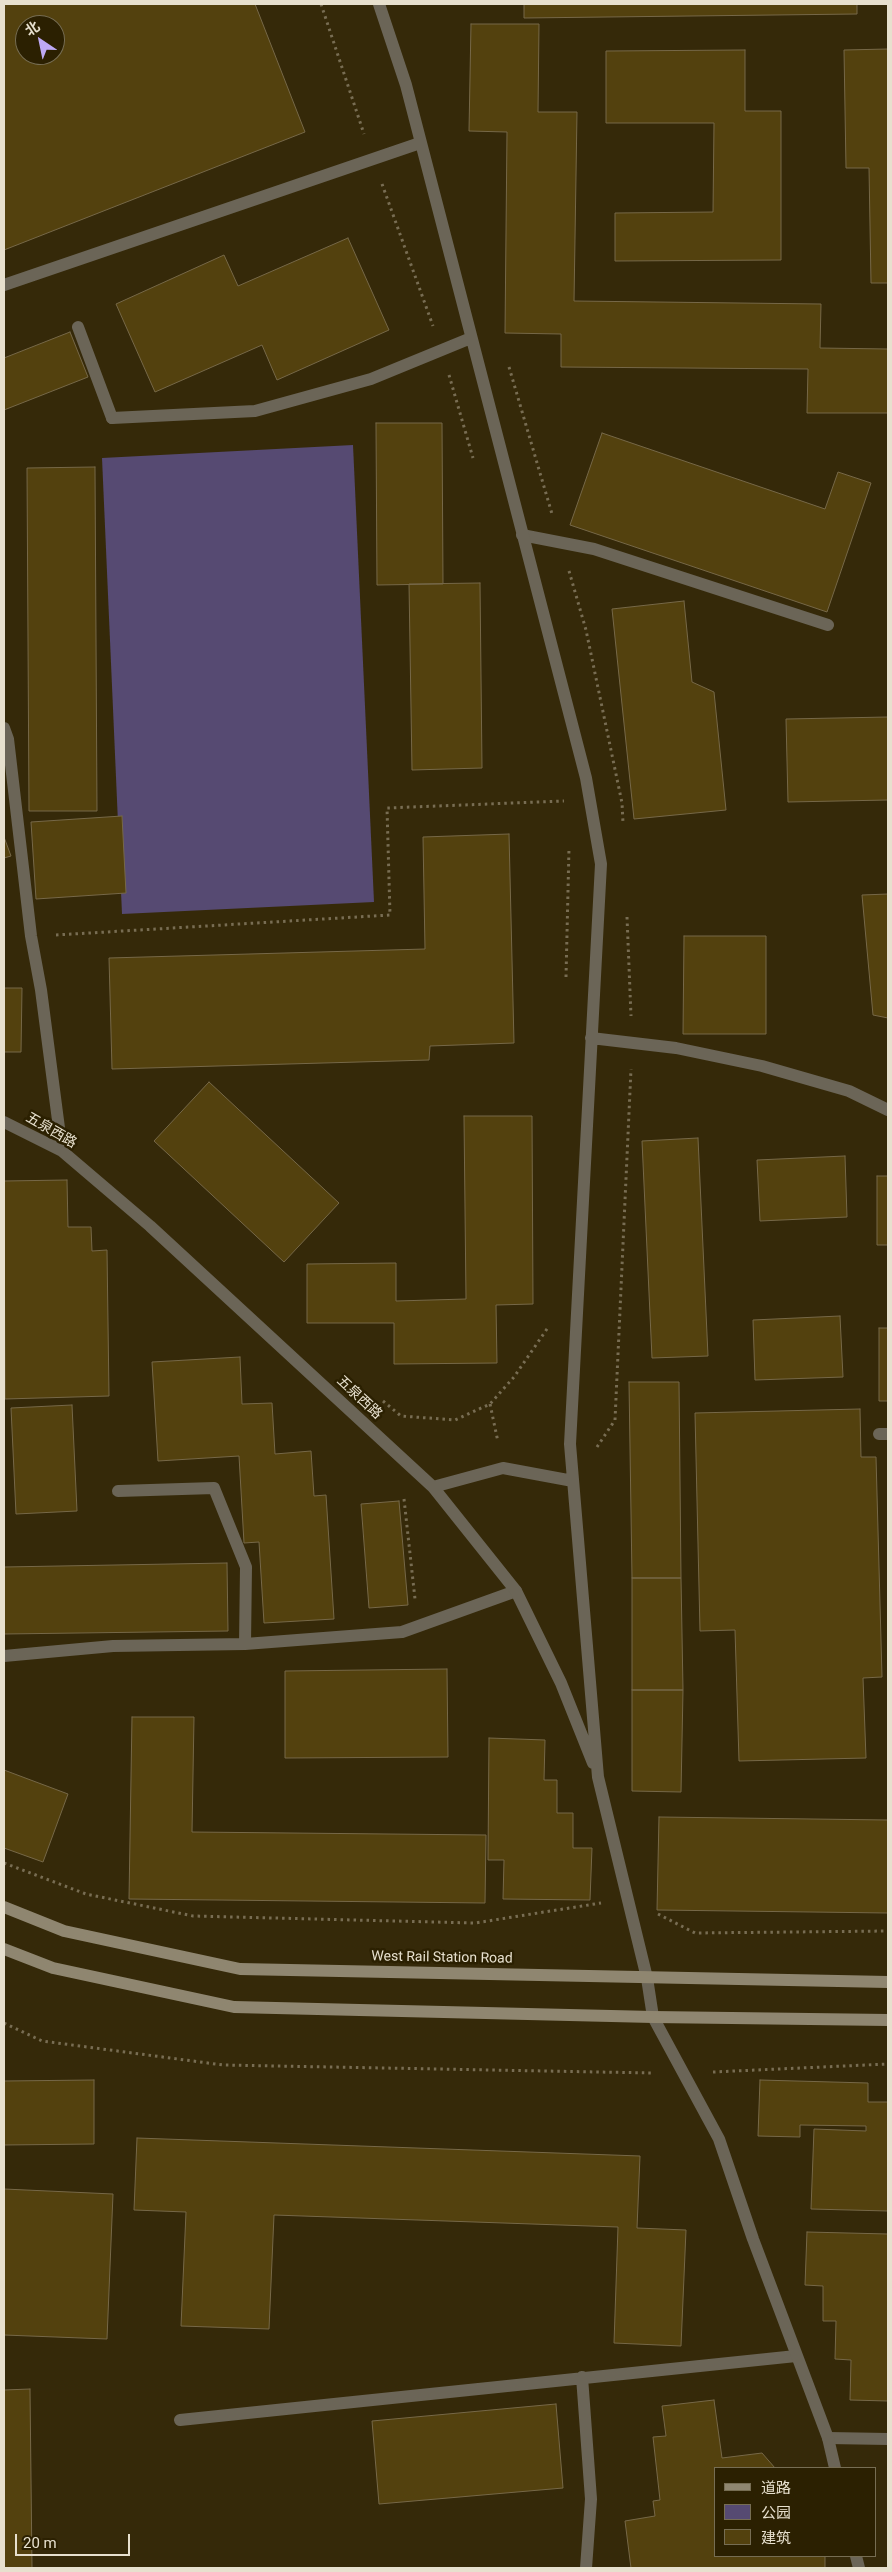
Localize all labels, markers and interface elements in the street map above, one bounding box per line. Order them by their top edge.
north arrow [15,15,65,65]
text: 北 [22,18,42,39]
street label: 五泉西路 [23,1110,79,1152]
street label: 五泉西路 [333,1373,385,1423]
street label: West Rail Station Road [371,1948,513,1968]
legend [714,2467,877,2557]
text: 道路 [761,2479,791,2497]
text: 公园 [761,2504,791,2522]
scale bar [18,2524,132,2556]
text: 建筑 [761,2529,791,2547]
text: 20 m [23,2534,57,2552]

